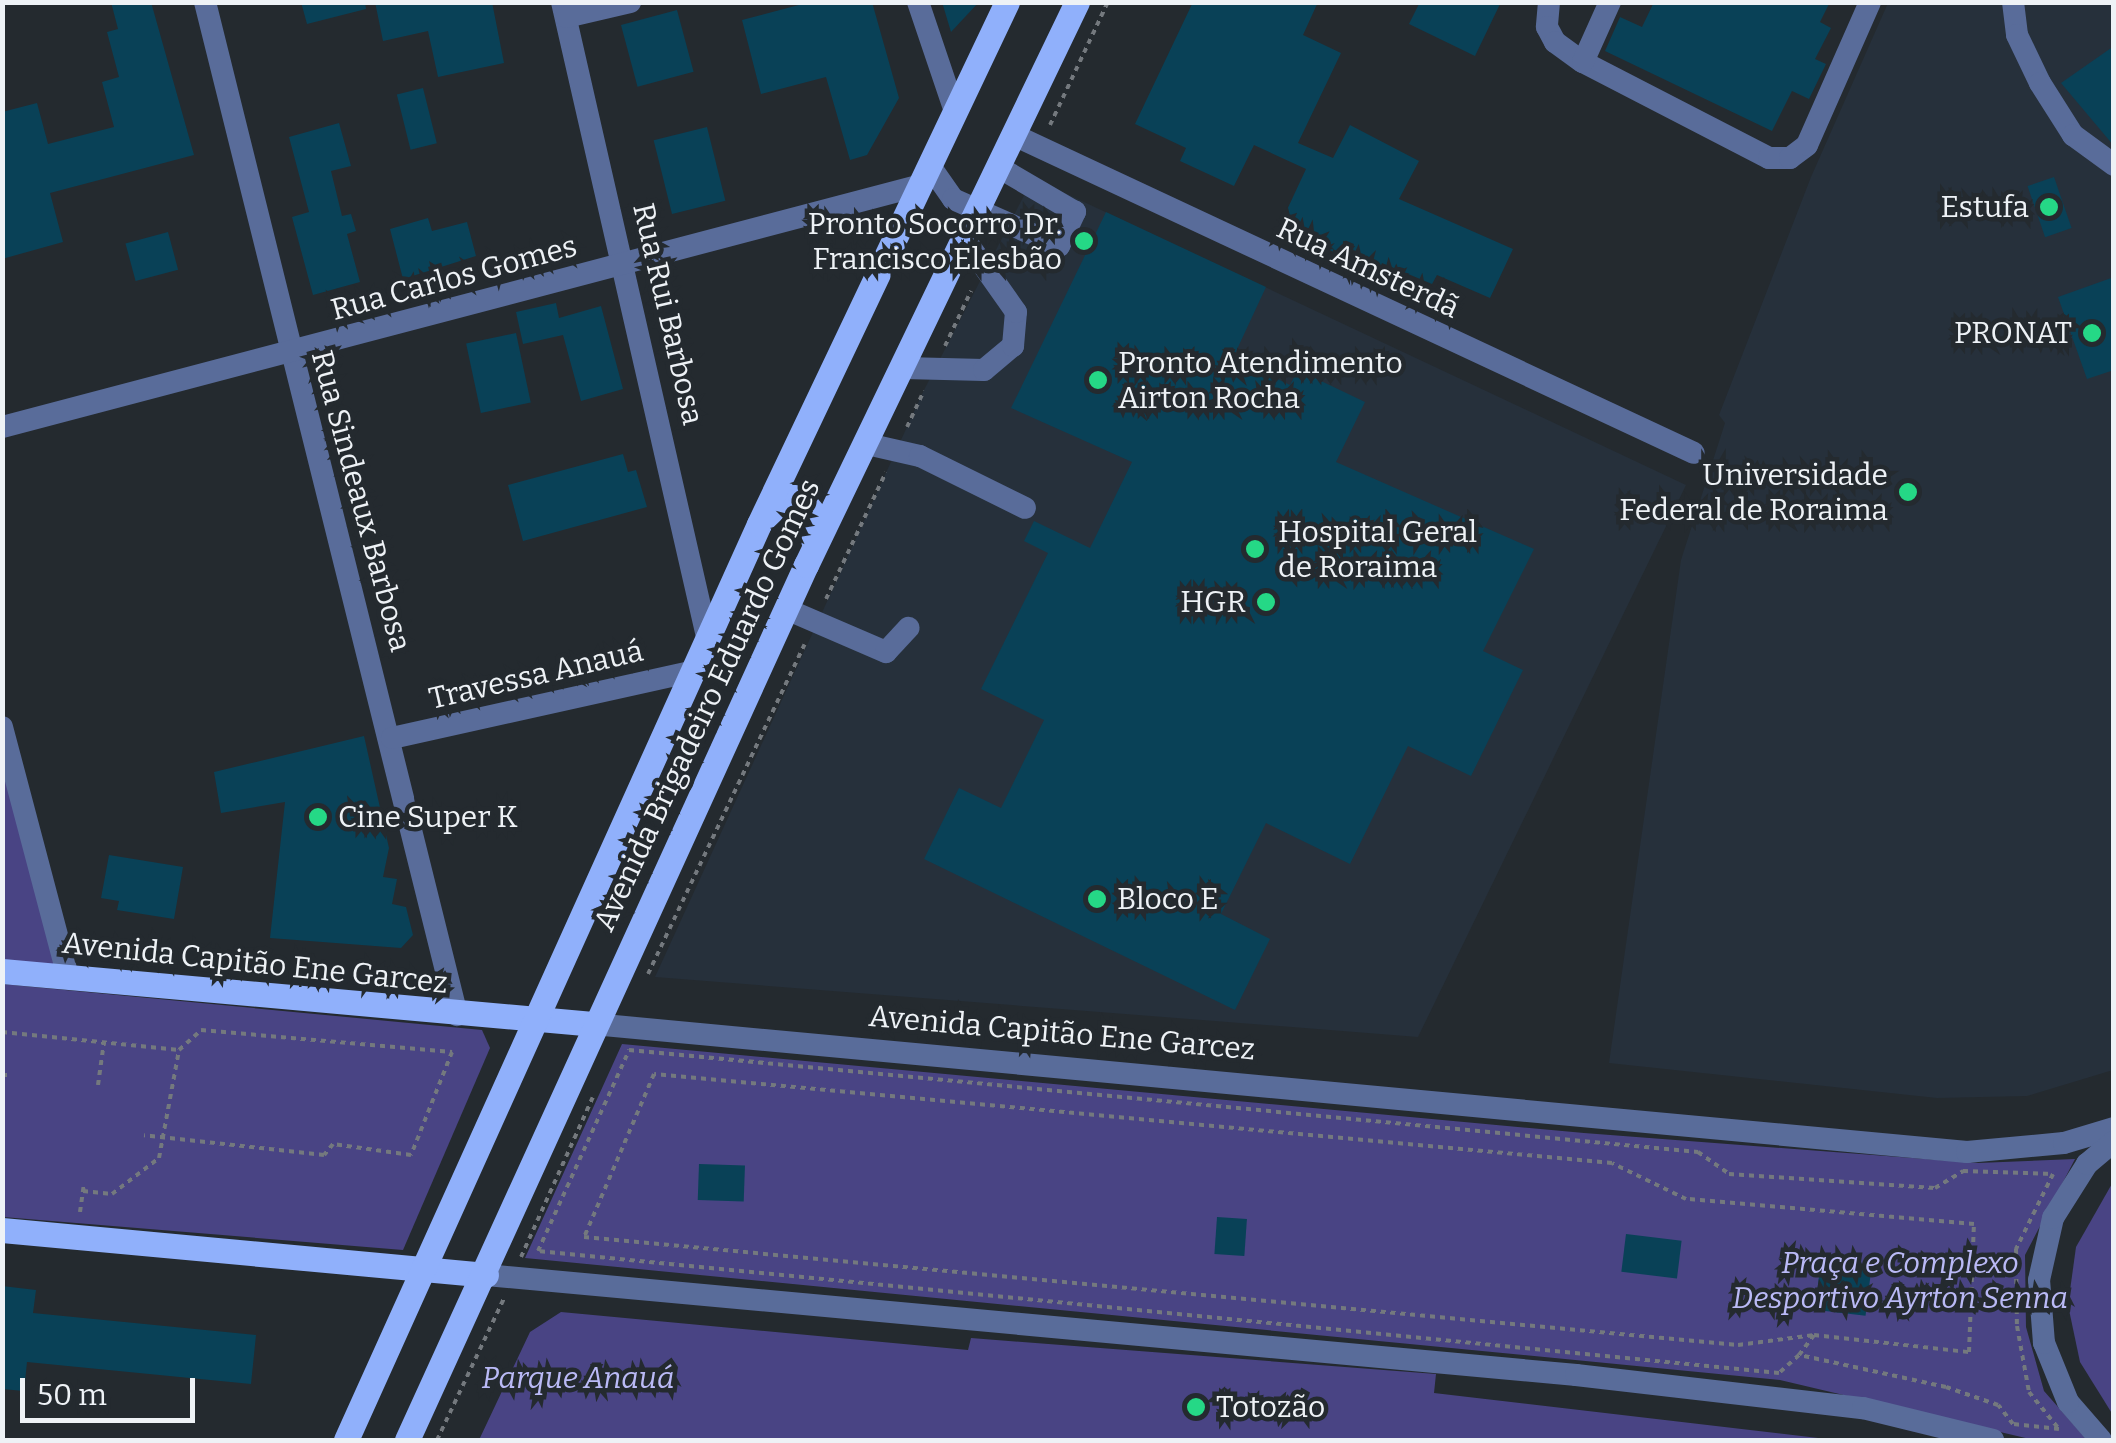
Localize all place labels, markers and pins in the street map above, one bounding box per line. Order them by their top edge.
place label: Estufa [1940,189,2029,225]
marker: Estufa [2038,196,2060,218]
place label: Pronto Socorro Dr. Francisco Elesbão [808,206,1062,276]
marker: Pronto Socorro Dr. Francisco Elesbão [1071,228,1097,254]
place label: PRONAT [1954,315,2072,351]
marker: PRONAT [2081,322,2103,344]
place label: Pronto Atendimento Airton Rocha [1118,345,1403,416]
marker: Pronto Atendimento Airton Rocha [1087,369,1109,391]
place label: Universidade Federal de Roraima [1619,457,1888,528]
marker: Universidade Federal de Roraima [1897,481,1919,503]
place label: Hospital Geral de Roraima [1278,514,1477,584]
marker: Hospital Geral de Roraima [1242,536,1268,562]
place label: HGR [1180,584,1246,620]
marker: HGR [1255,591,1277,613]
place label: Cine Super K [338,799,518,835]
marker: Cine Super K [307,806,329,828]
place label: Bloco E [1117,881,1219,917]
marker: Bloco E [1086,888,1108,910]
place label: Totozão [1216,1389,1325,1425]
marker: Totozão [1185,1396,1207,1418]

